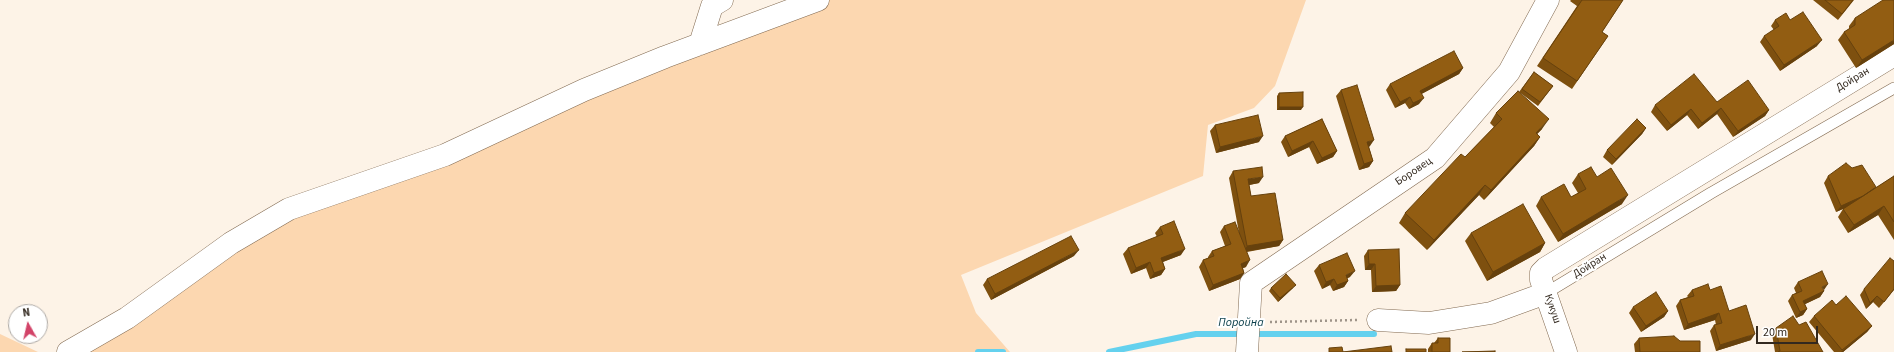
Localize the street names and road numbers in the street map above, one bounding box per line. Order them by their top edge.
street label: Дойран [1834,65,1872,95]
street label: Боровец [1393,155,1435,189]
street label: Дойран [1571,251,1609,281]
street label: Кукуш [1541,293,1563,325]

